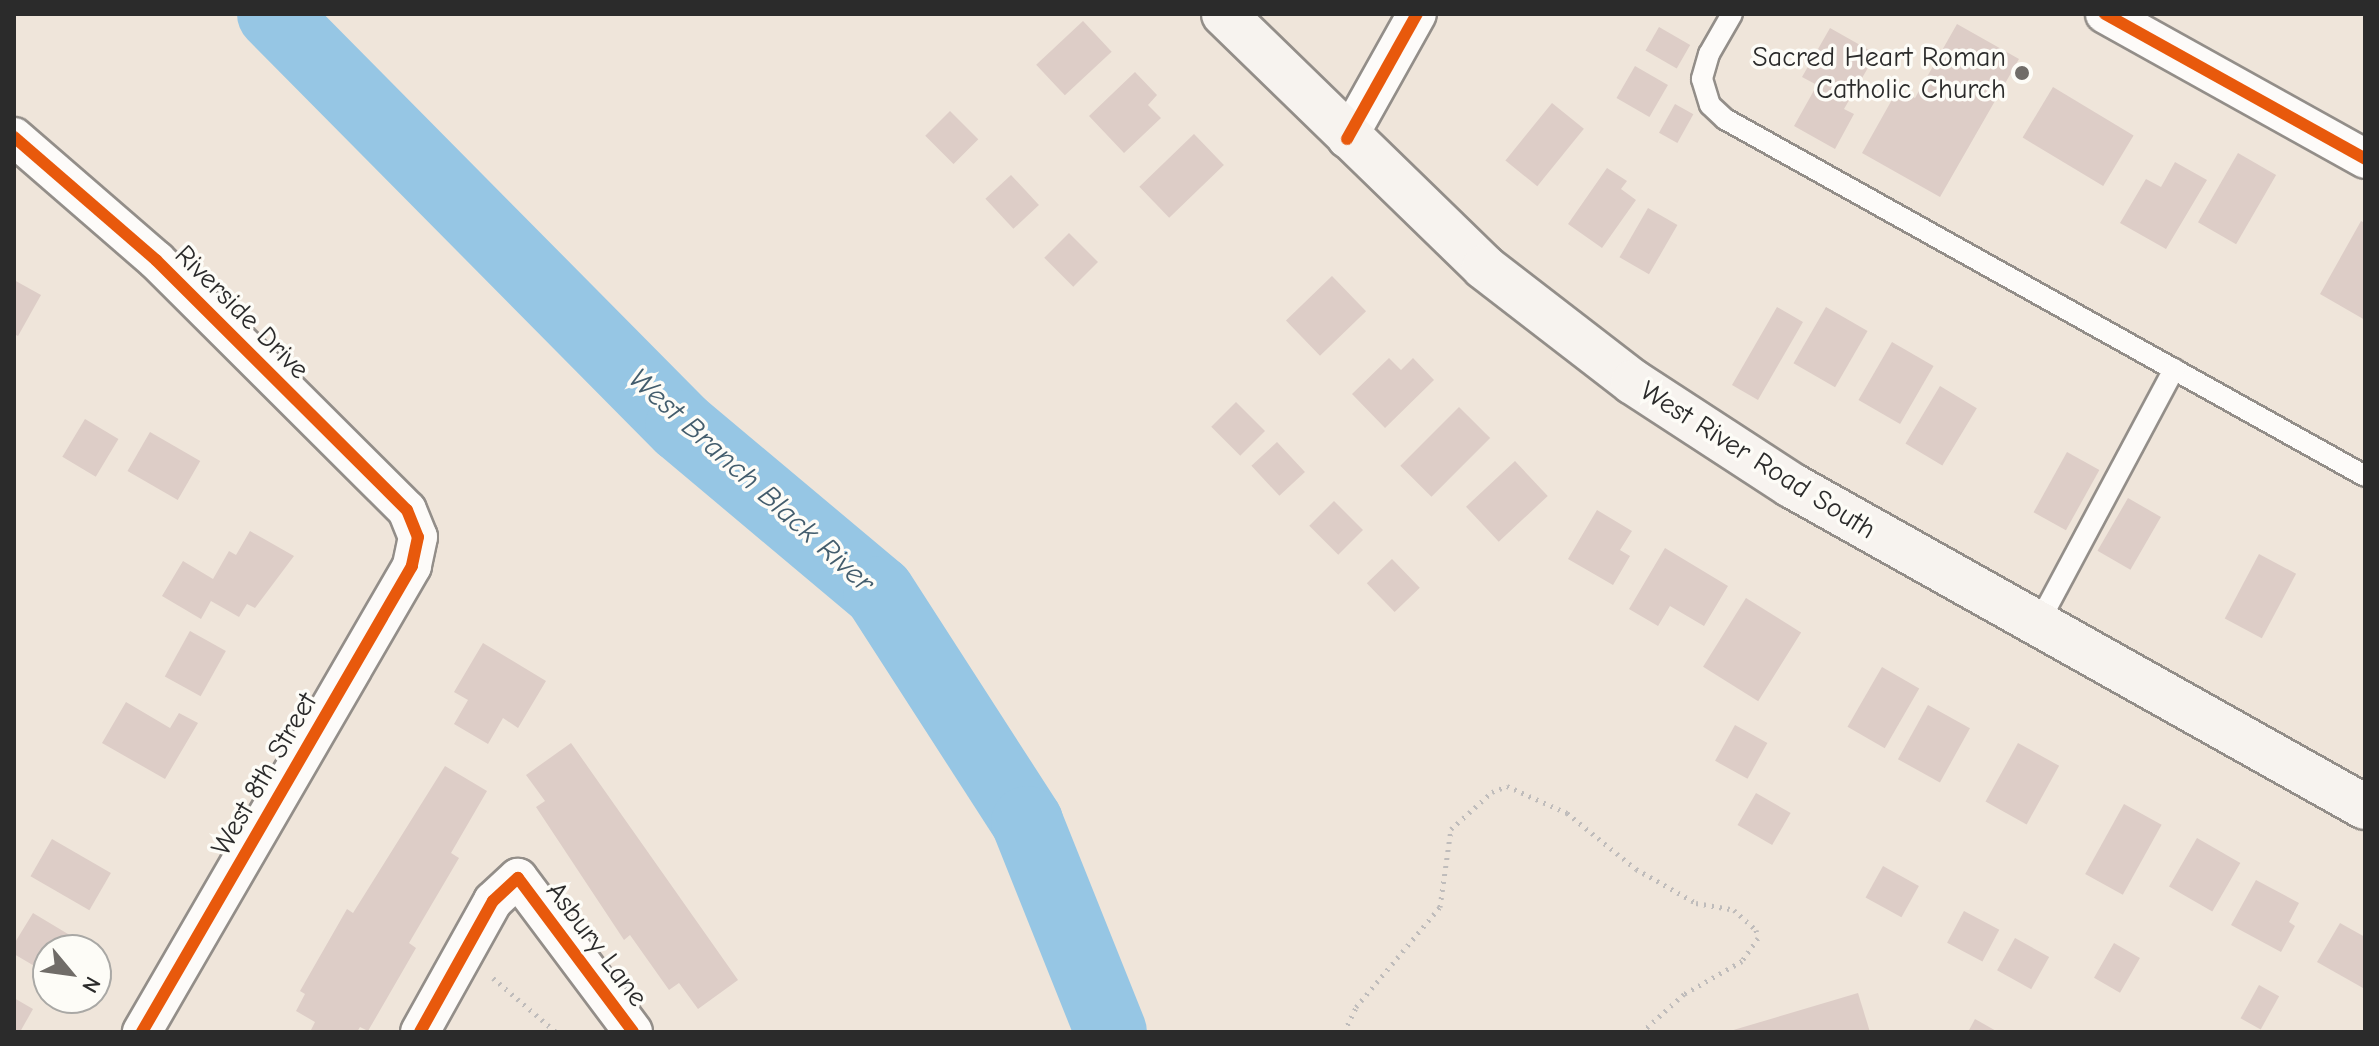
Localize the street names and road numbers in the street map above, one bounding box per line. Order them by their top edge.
street label: Riverside Drive [168,238,316,386]
street label: West River Road South [1634,374,1882,546]
street label: West 8th Street [204,687,324,861]
street label: Asbury Lane [539,875,655,1013]

